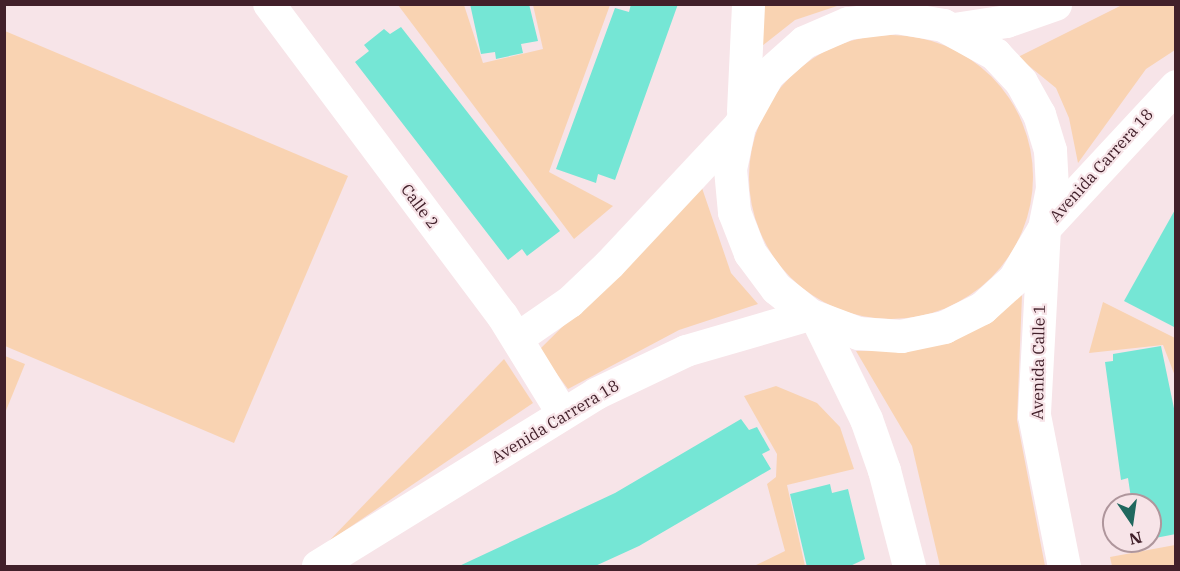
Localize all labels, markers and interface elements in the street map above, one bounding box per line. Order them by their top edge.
street label: Avenida Carrera 18 [1045,105,1157,225]
street label: Calle 2 [397,180,443,232]
street label: Avenida Calle 1 [1027,304,1049,420]
street label: Avenida Carrera 18 [488,375,622,467]
north arrow [1102,493,1162,553]
text: N [1127,527,1144,550]

